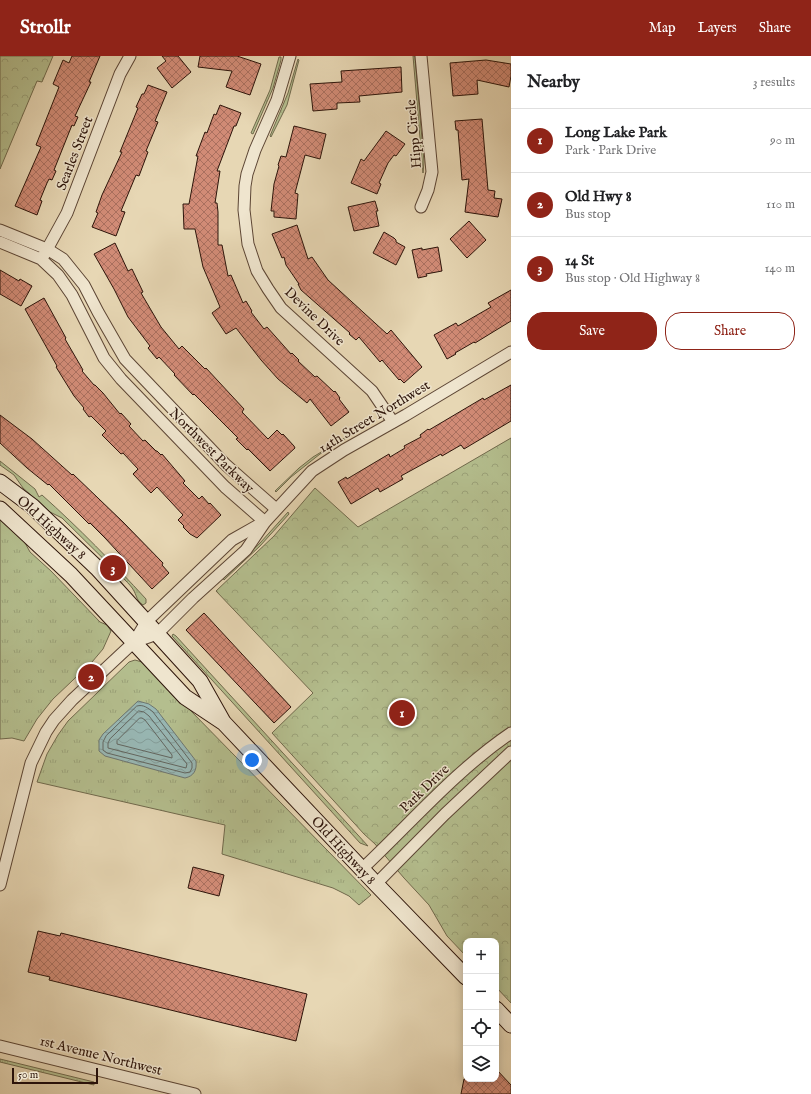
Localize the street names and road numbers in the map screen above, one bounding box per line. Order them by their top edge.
street label: Hipp Circle [402,98,426,169]
street label: Searles Street [53,114,97,193]
street label: Devine Drive [280,283,349,350]
street label: 14th Street Northwest [315,376,434,457]
street label: Northwest Parkway [165,404,258,497]
street label: Old Highway 8 [13,492,90,564]
street label: Park Drive [396,760,454,817]
street label: Old Highway 8 [307,813,380,889]
street label: 1st Avenue Northwest [38,1032,164,1080]

